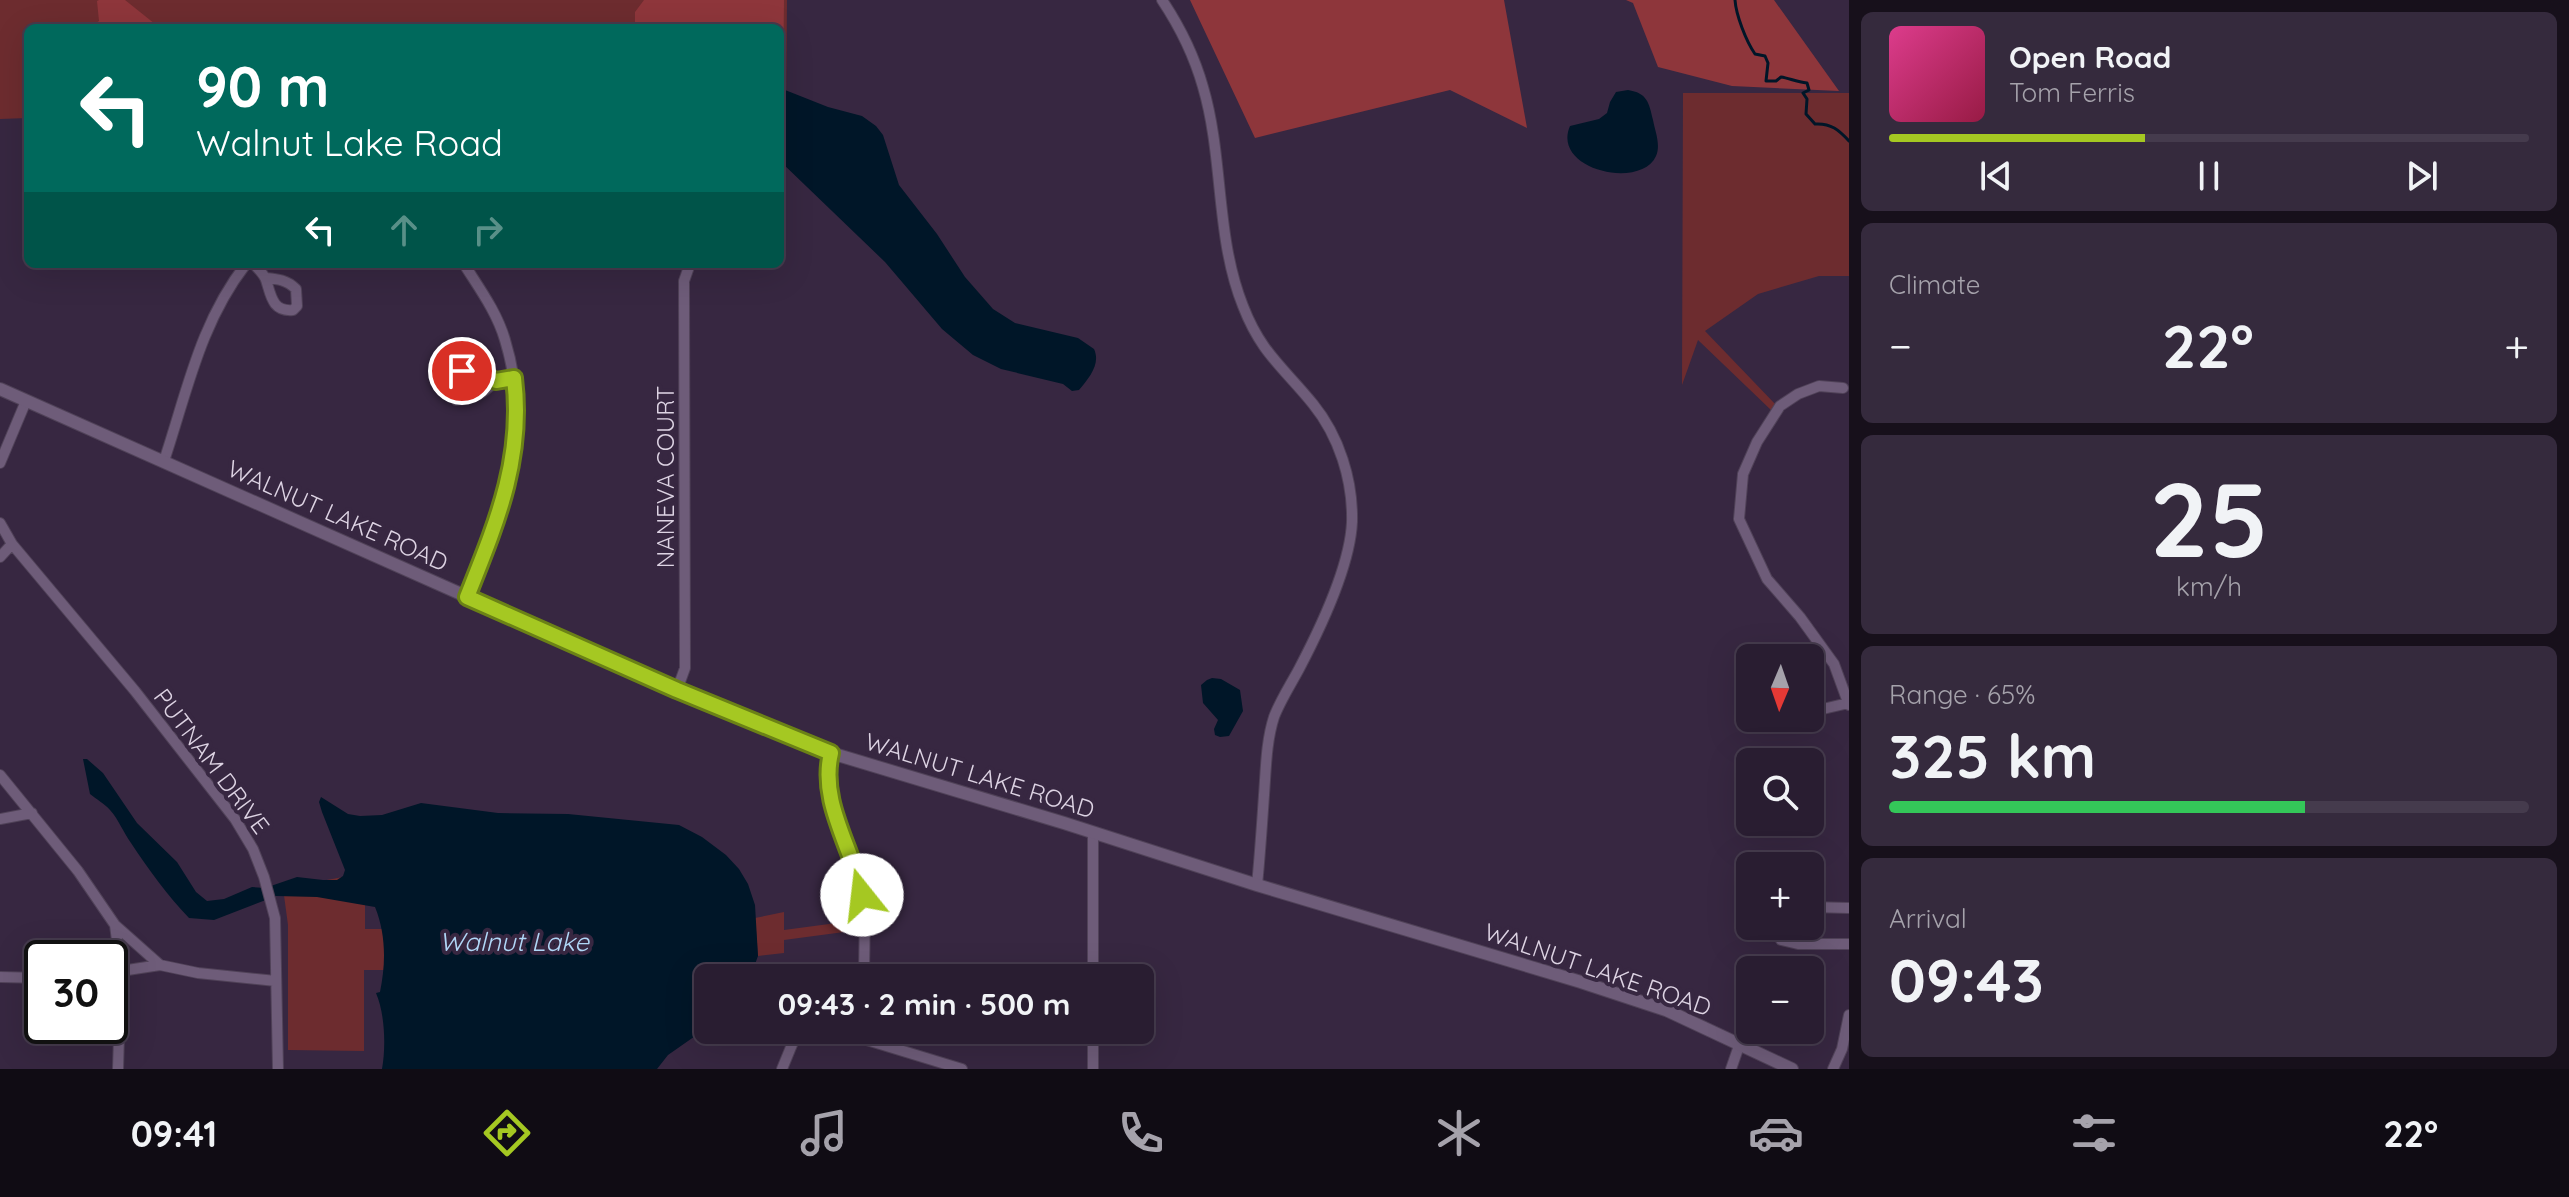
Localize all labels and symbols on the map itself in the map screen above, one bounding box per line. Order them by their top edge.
pin [428,337,496,405]
street label: NANEVA COURT [650,386,680,568]
street label: WALNUT LAKE ROAD [223,453,453,577]
north arrow [1736,644,1824,732]
street label: PUTNAM DRIVE [148,682,276,840]
street label: WALNUT LAKE ROAD [862,726,1098,824]
position arrow [820,853,904,937]
street label: WALNUT LAKE ROAD [1481,916,1715,1022]
water label: Walnut Lake [439,925,590,958]
speed limit sign: 30 [24,940,128,1044]

